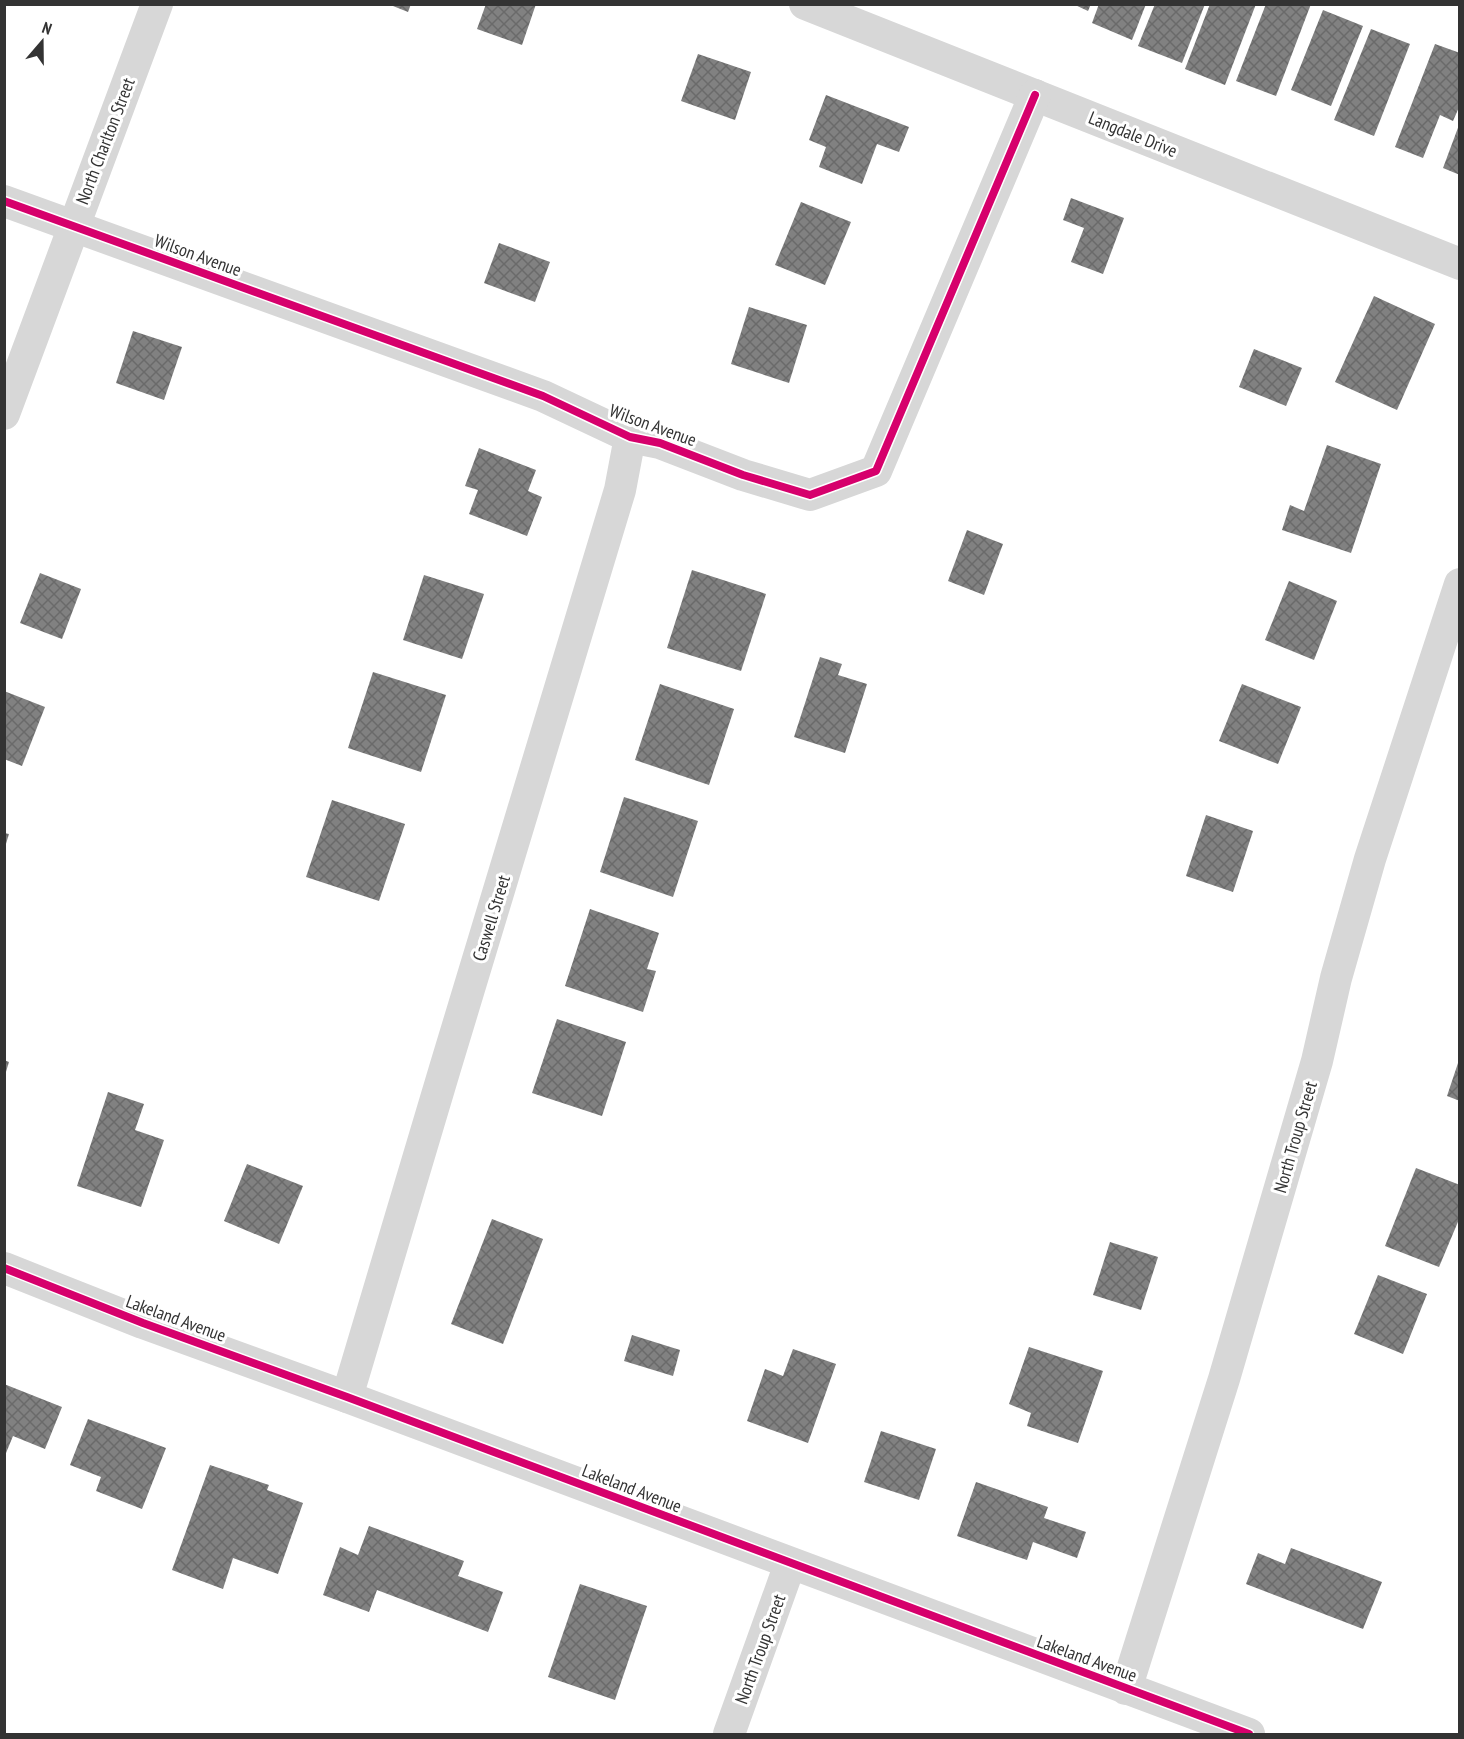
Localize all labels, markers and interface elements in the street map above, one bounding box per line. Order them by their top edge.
north arrow [12,12,72,72]
text: N [40,17,55,39]
street label: North Charlton Street [70,74,140,207]
street label: Langdale Drive [1085,106,1181,162]
street label: Wilson Avenue [151,229,245,281]
street label: Wilson Avenue [606,399,700,451]
street label: Caswell Street [467,872,515,964]
street label: North Troup Street [1268,1079,1322,1195]
street label: Lakeland Avenue [123,1289,229,1347]
street label: Lakeland Avenue [579,1459,685,1517]
street label: North Troup Street [730,1591,790,1707]
street label: Lakeland Avenue [1034,1629,1140,1687]

